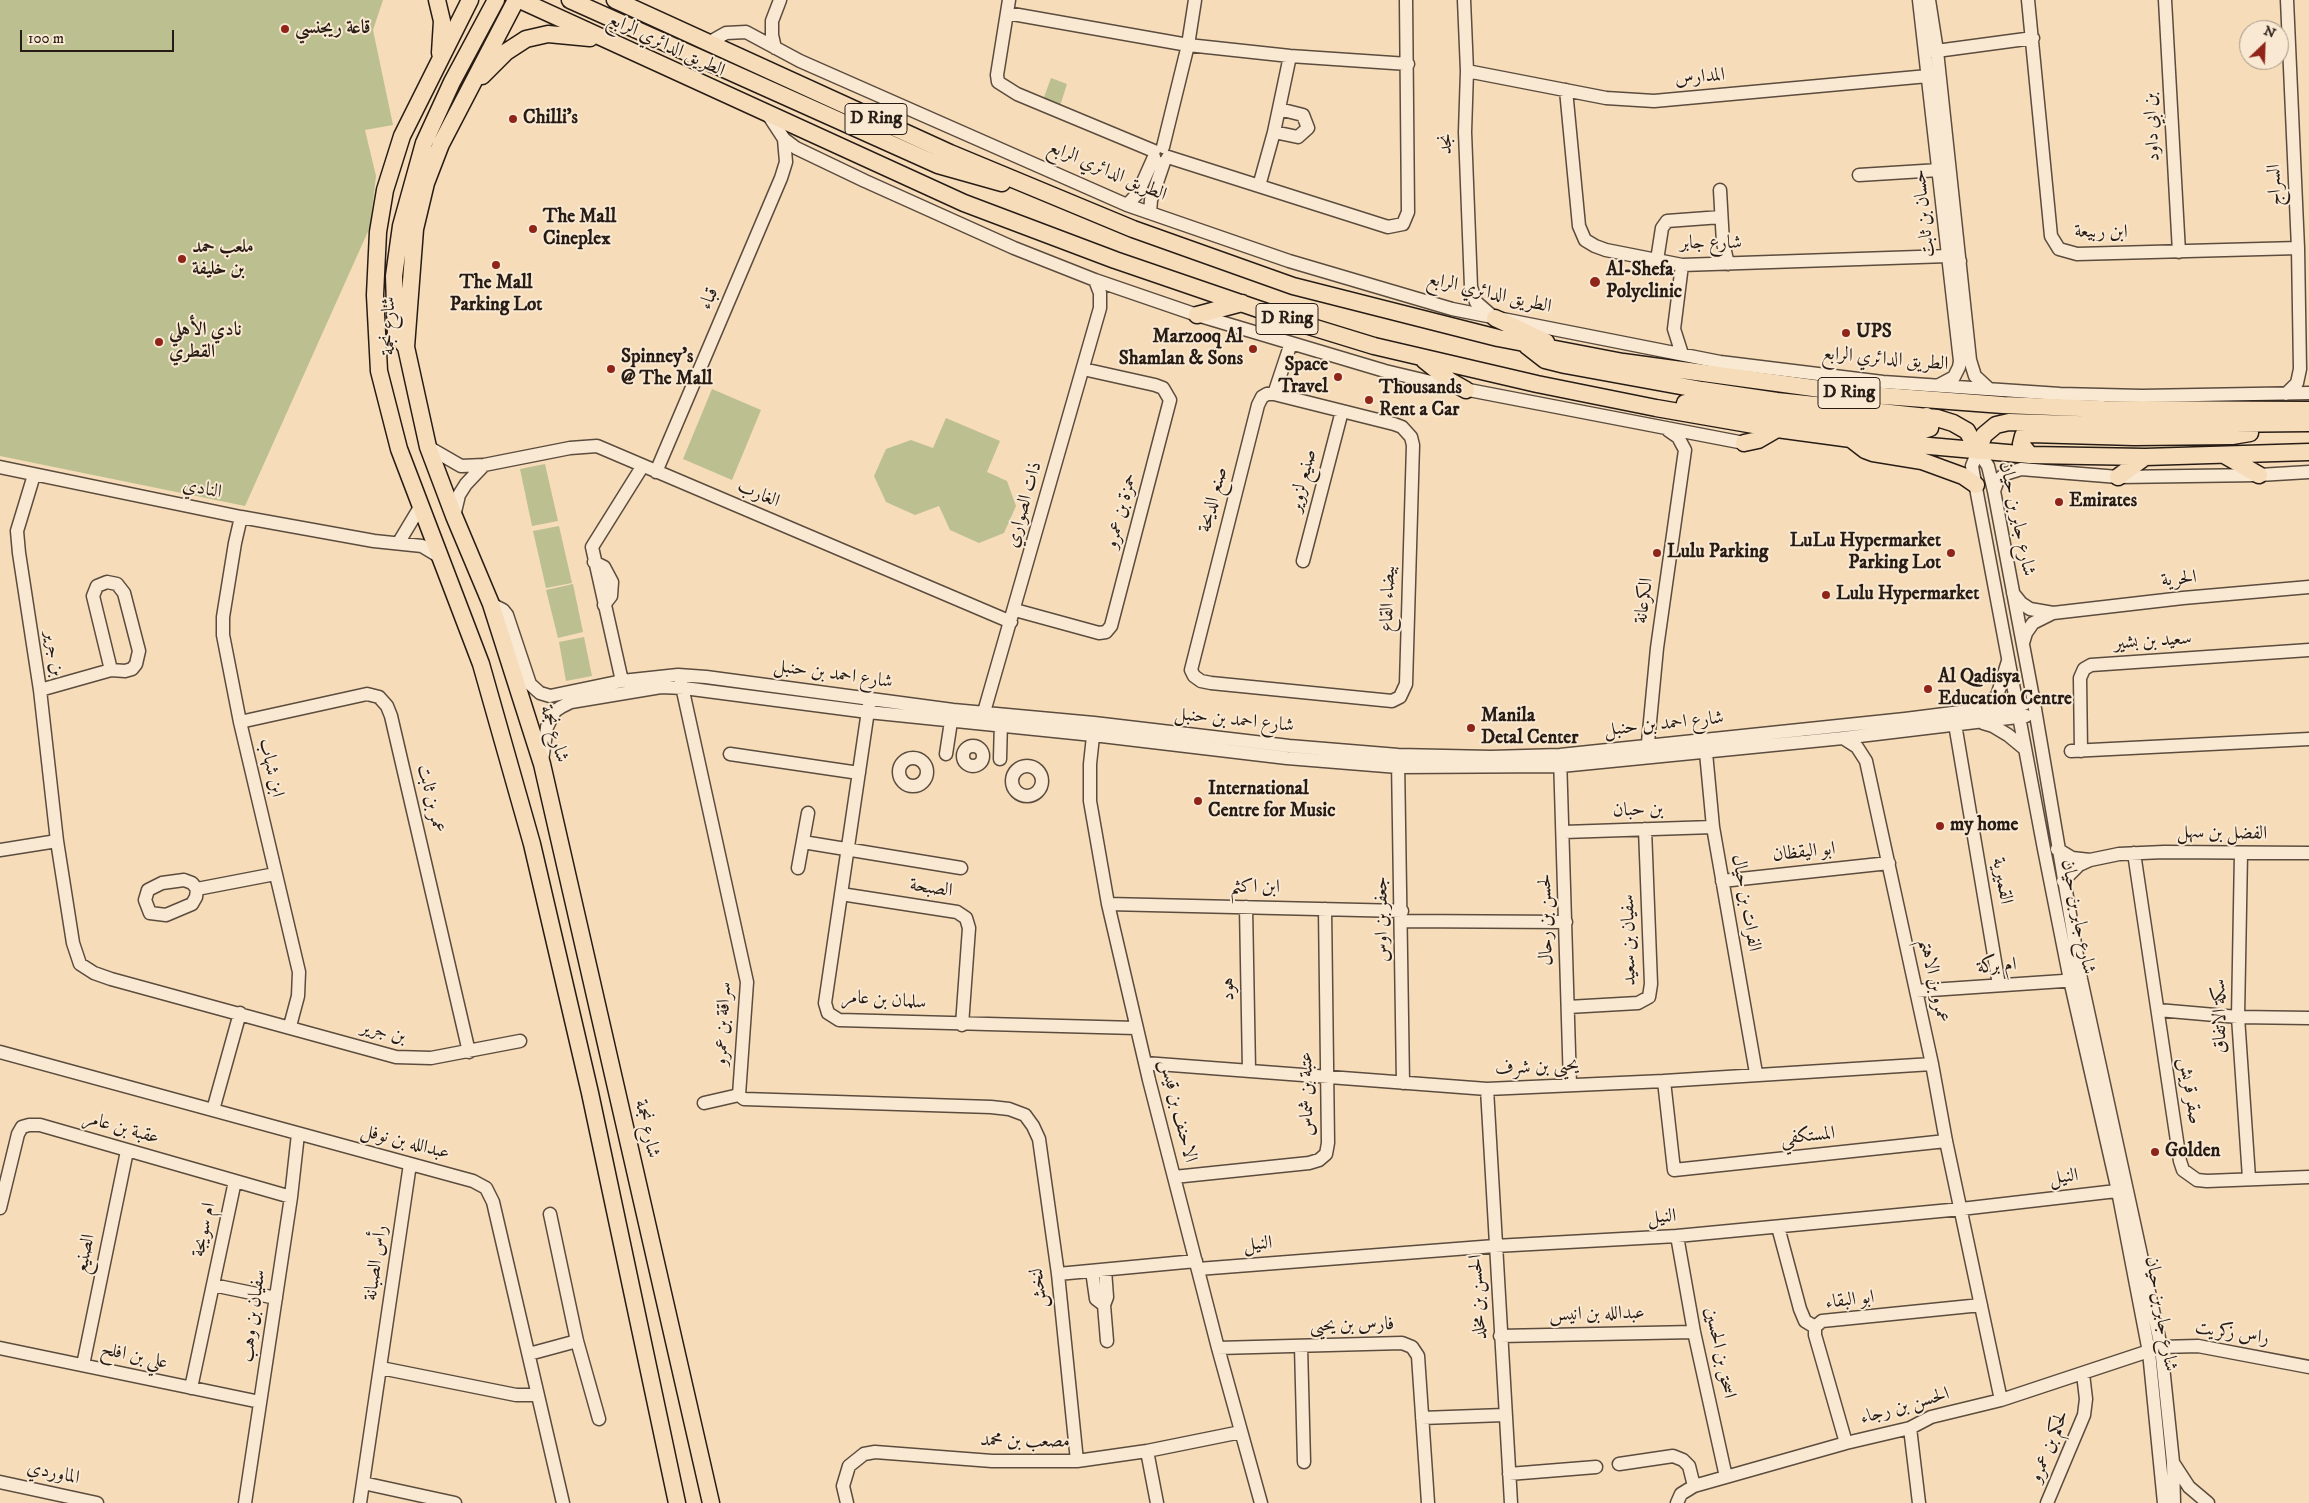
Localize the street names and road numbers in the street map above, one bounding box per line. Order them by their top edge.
street label: الطريق الدائري الرابع [604,9,728,83]
street label: المدارس [1674,64,1726,92]
street label: بن ابي داود [2140,92,2166,162]
road number: D Ring [845,104,907,134]
street label: نجد [1435,133,1459,155]
street label: الطريق الدائري الرابع [1044,137,1170,207]
street label: السراج [2264,164,2288,206]
street label: حسان بن ثابت [1909,168,1941,258]
street label: ابن ربيعة [2074,221,2128,245]
street label: شارع جابر [1680,233,1742,255]
street label: الطريق الدائري الرابع [1425,269,1553,319]
street label: قباء [695,284,725,314]
street label: شارع نجمة [379,296,401,356]
road number: D Ring [1256,304,1318,334]
street label: الطريق الدائري الرابع [1821,343,1949,377]
road number: D Ring [1818,378,1880,408]
street label: صنيع لزوير [1285,447,1323,515]
street label: ذات الصواري [1002,459,1048,551]
street label: شارع جابر بن حيان [1993,460,2039,578]
street label: صنع الديحة [1194,465,1234,535]
street label: حمزة بن عمرو [1101,471,1143,551]
street label: النادي [180,475,224,505]
street label: الغارب [733,476,783,514]
street label: بيضاء القاع [1376,565,1402,633]
street label: الحرية [2160,567,2198,593]
street label: الكرعانة [1631,577,1659,625]
street label: سعيد بن بشير [2113,628,2193,656]
street label: بن جرير [38,630,68,678]
street label: شارع احمد بن حنبل [772,655,894,695]
street label: شارع نجمة [533,702,573,766]
street label: شارع احمد بن حنبل [1173,703,1295,739]
street label: شارع احمد بن حنبل [1603,707,1725,743]
street label: ابن شهاب [252,736,288,800]
street label: عمر بن ثابت [411,763,449,835]
street label: بن حبان [1612,799,1664,823]
street label: الفضل بن سهل [2177,822,2267,846]
street label: ابو اليقظان [1771,838,1837,868]
street label: الفرات بن حيال [1725,853,1765,953]
street label: القميرية [1986,856,2016,906]
street label: شارع جابر بن حيان [2055,858,2099,976]
street label: الصبحة [908,874,954,904]
street label: لحسن بن رحال [1535,874,1559,966]
street label: ابن اكثم [1230,876,1280,900]
street label: جعفر بن اوس [1371,876,1395,962]
street label: سفيان بن سعيد [1618,894,1642,986]
street label: عمرو بن الاهتم [1913,937,1953,1025]
street label: ام بركة [1977,954,2017,980]
street label: هود [1217,977,1241,1001]
street label: سكة الاتفاق [2209,979,2233,1053]
street label: سراقة بن عمرو [710,982,738,1066]
street label: سلمان بن عامر [841,987,927,1015]
street label: بن جرير [358,1017,408,1049]
street label: عتبة بن شماس [1296,1052,1320,1136]
street label: يحيى بن شرف [1494,1054,1580,1082]
street label: صقر قريش [2172,1056,2206,1126]
street label: الاحنف بن قيس [1153,1057,1201,1165]
street label: شارع نجمة [628,1098,664,1160]
street label: عقبة بن عامر [80,1107,162,1151]
street label: عبدالله بن نوفل [358,1120,452,1166]
street label: المستكفي [1780,1123,1836,1151]
street label: النيل [2048,1165,2080,1191]
street label: ام سويجة [188,1201,222,1259]
street label: النيل [1647,1206,1677,1230]
street label: رأس الصبانة [360,1224,394,1302]
street label: الصنيع [71,1232,101,1276]
street label: النيل [1243,1233,1273,1257]
street label: الحسن بن مخلد [1465,1254,1493,1340]
street label: شارع جابر بن حيان [2139,1255,2181,1373]
street label: لنخش [1026,1267,1054,1309]
street label: سفيان بن وهب [236,1268,272,1364]
street label: ابو البقاء [1824,1287,1876,1315]
street label: عبدالله بن انيس [1549,1303,1645,1327]
street label: اسحق بن الحسين [1698,1305,1740,1401]
street label: فارس بن يحيى [1309,1314,1395,1338]
street label: راس زكريت [2193,1317,2271,1351]
street label: علي بن افلح [98,1339,170,1375]
street label: الحسن بن رجاء [1858,1383,1952,1431]
street label: لحكم بن عمرو [2025,1408,2075,1486]
street label: مصعب بن محمد [980,1430,1070,1454]
street label: الماوردي [24,1457,82,1491]

